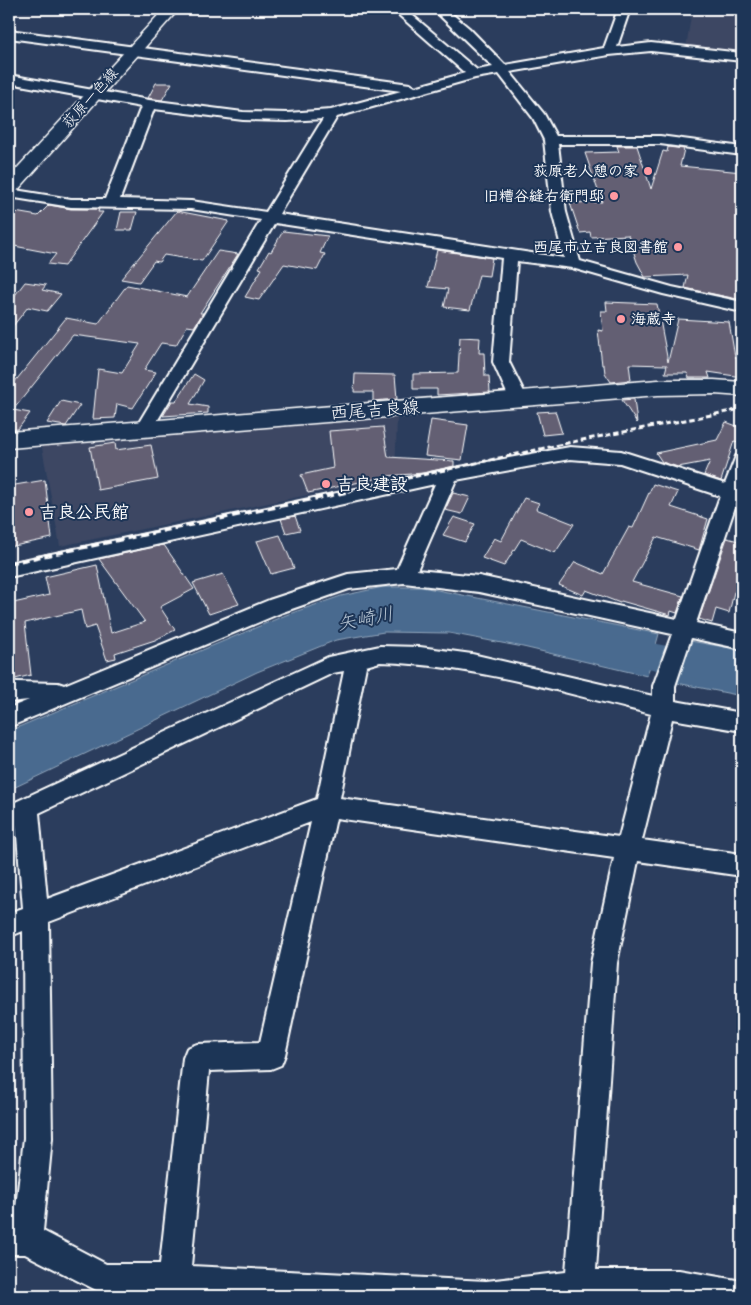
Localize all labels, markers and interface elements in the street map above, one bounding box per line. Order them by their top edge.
street label: 荻原一色線 [57,63,123,133]
place label: 荻原老人憩の家 [533,161,638,181]
marker: 荻原老人憩の家 [642,165,654,177]
place label: 旧糟谷縫右衛門邸 [484,186,604,206]
marker: 旧糟谷縫右衛門邸 [608,190,620,202]
place label: 西尾市立吉良図書館 [533,237,668,257]
marker: 西尾市立吉良図書館 [672,241,684,253]
place label: 海蔵寺 [631,309,676,329]
marker: 海蔵寺 [615,313,627,325]
street label: 西尾吉良線 [329,395,421,425]
place label: 吉良建設 [336,472,408,496]
marker: 吉良建設 [320,478,332,490]
place label: 吉良公民館 [39,500,129,524]
marker: 吉良公民館 [23,506,35,518]
water label: 矢崎川 [335,601,395,636]

